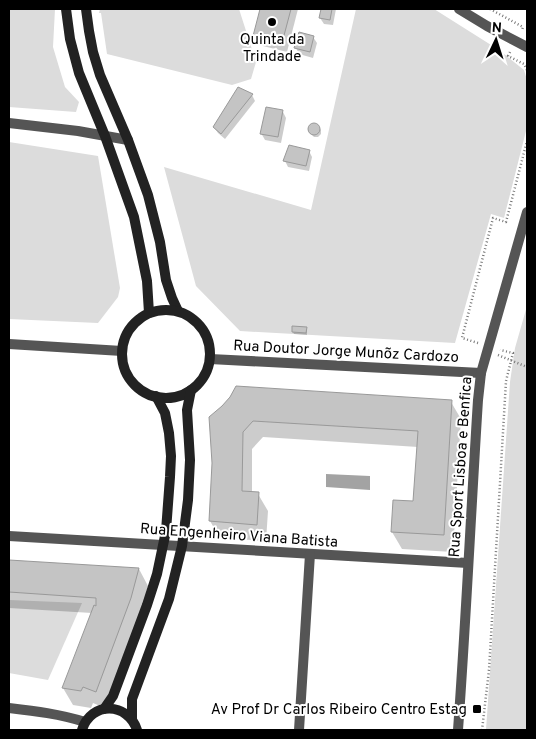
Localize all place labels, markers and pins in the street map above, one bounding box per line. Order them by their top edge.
marker: Quinta da Trindade [266,16,278,28]
place label: Quinta da Trindade [240,31,304,67]
place label: Av Prof Dr Carlos Ribeiro Centro Estag [211,701,467,720]
marker: Av Prof Dr Carlos Ribeiro Centro Estag [471,703,483,715]

